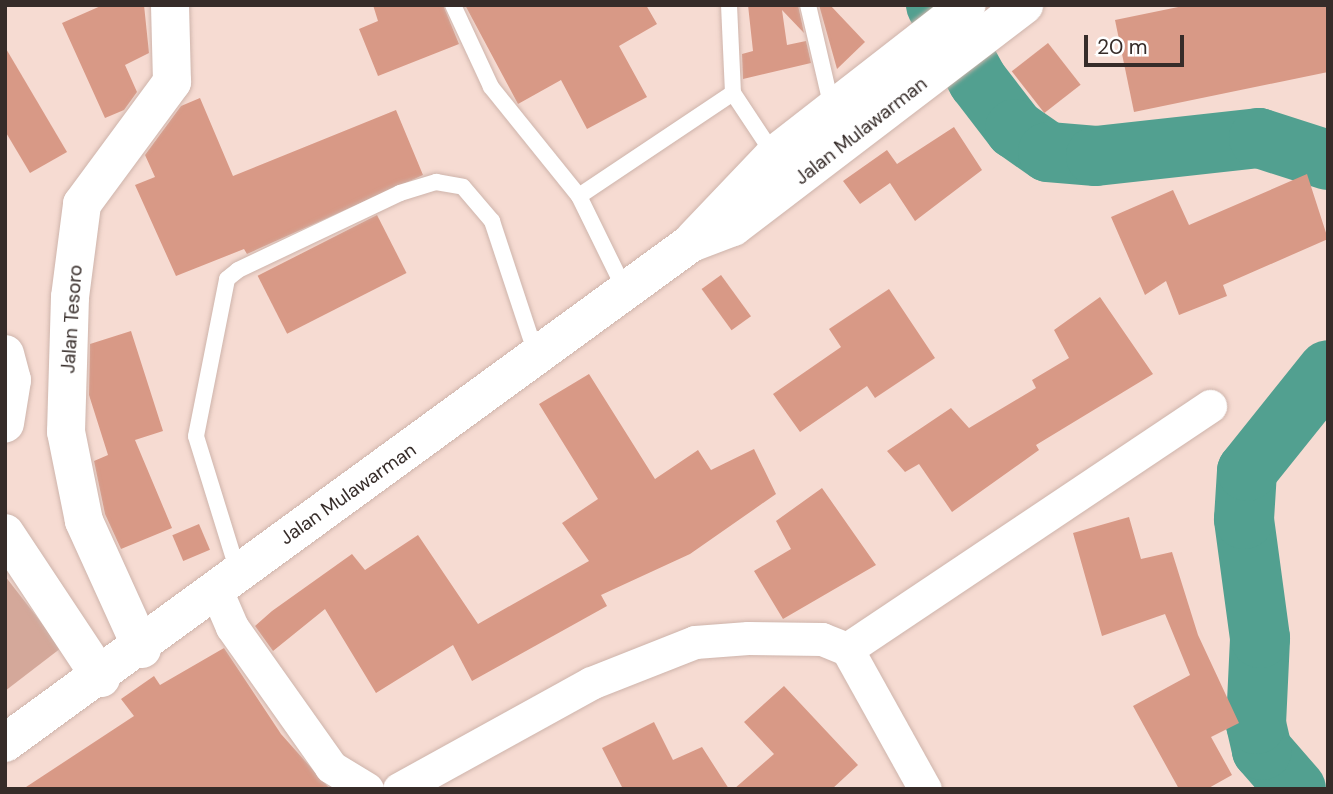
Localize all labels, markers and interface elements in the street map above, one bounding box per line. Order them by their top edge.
scale bar [1088,21,1188,65]
text: 20 m [1097,33,1148,61]
street label: Jalan Mulawarman [790,72,932,190]
street label: Jalan Tesoro [57,264,87,374]
street label: Jalan Mulawarman [275,438,421,550]

